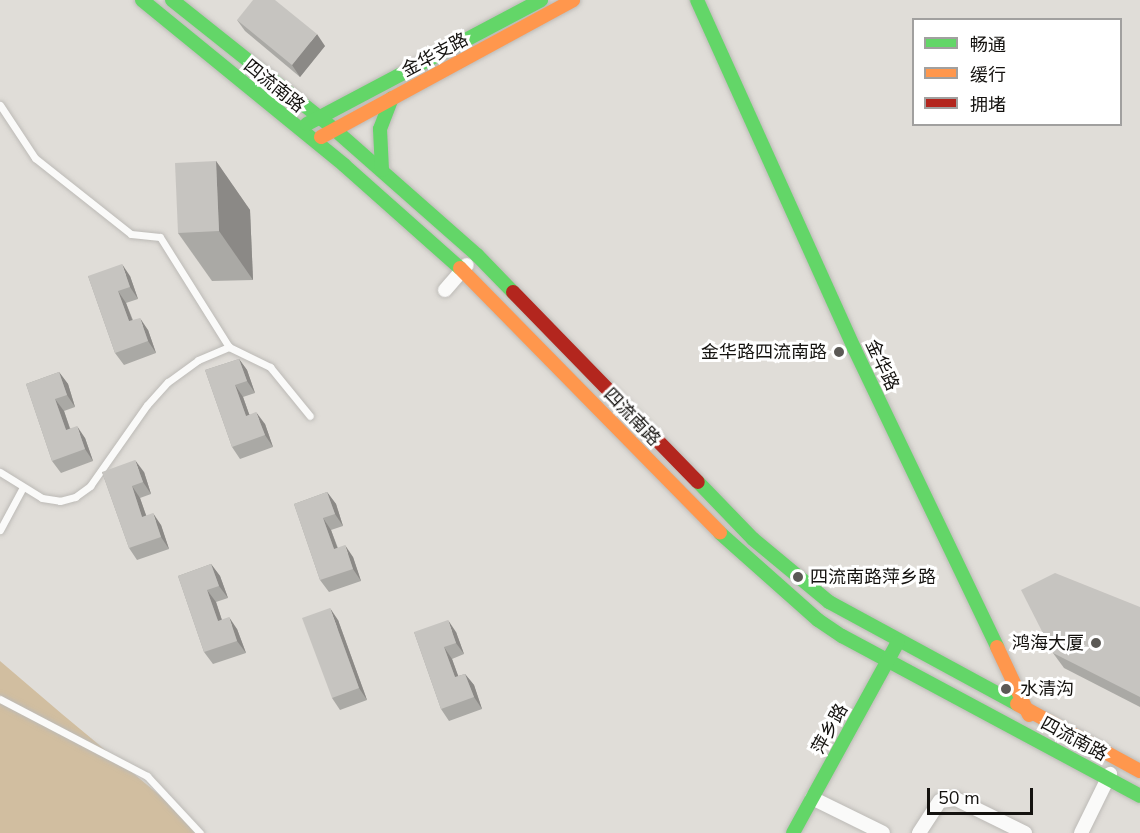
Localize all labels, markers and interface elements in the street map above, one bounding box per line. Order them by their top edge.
legend [912,18,1122,126]
street label: 金华支路 [398,29,472,81]
text: 畅通 [970,33,1006,57]
street label: 四流南路 [239,55,309,117]
text: 缓行 [970,63,1006,87]
text: 拥堵 [970,93,1006,117]
street label: 金华路 [861,336,903,394]
place label: 金华路四流南路 [701,341,827,363]
marker: 金华路四流南路 [832,345,846,359]
street label: 四流南路 [599,384,665,450]
place label: 四流南路萍乡路 [810,566,936,588]
marker: 四流南路萍乡路 [791,570,805,584]
place label: 鸿海大厦 [1012,632,1084,654]
marker: 鸿海大厦 [1089,636,1103,650]
place label: 水清沟 [1020,678,1074,700]
marker: 水清沟 [997,680,1015,698]
street label: 萍乡路 [807,700,853,758]
street label: 四流南路 [1037,713,1111,765]
scale bar [930,776,1036,814]
text: 50 m [938,786,980,810]

